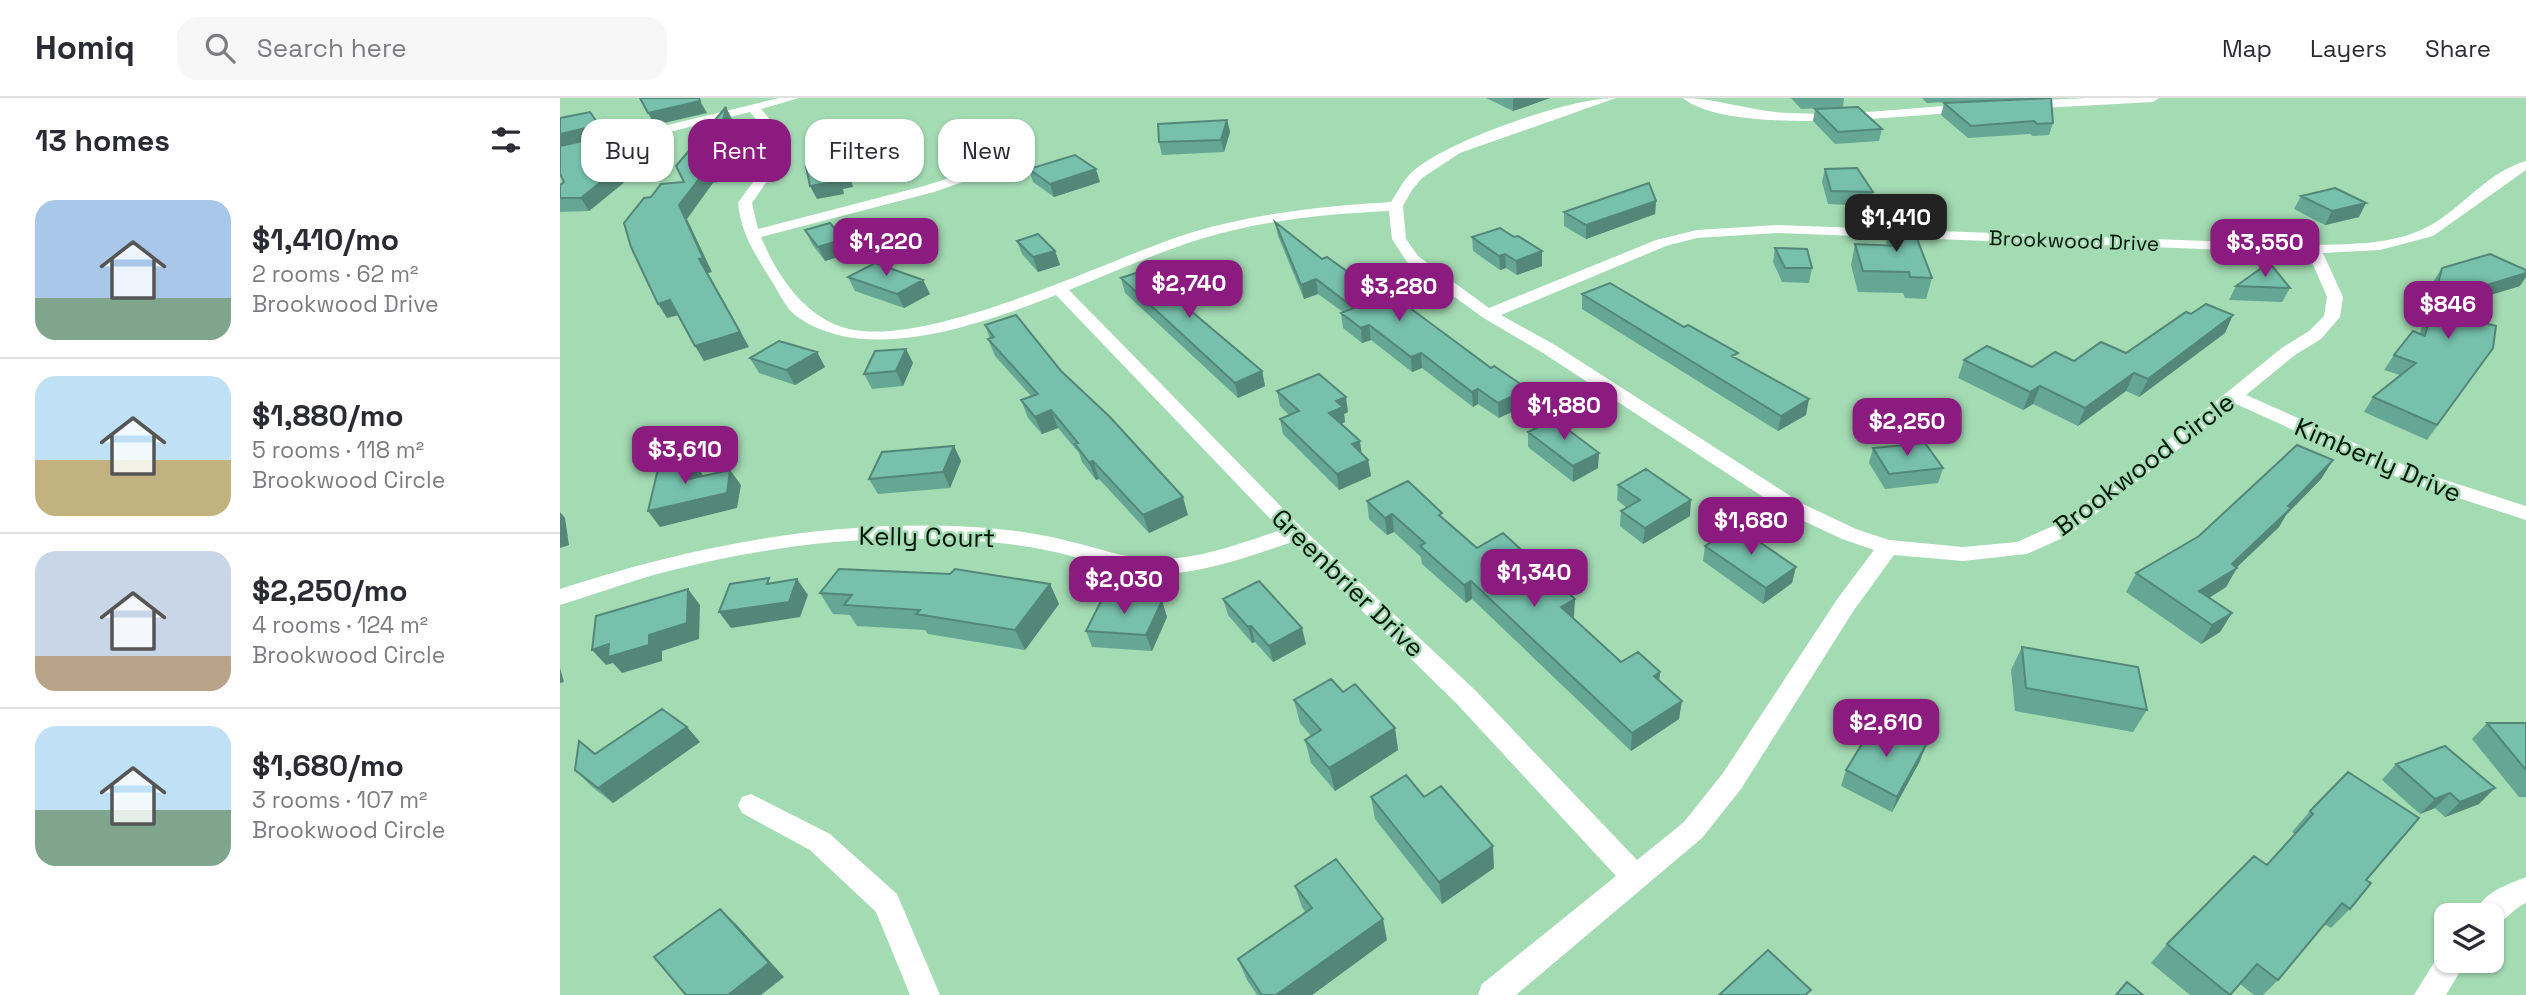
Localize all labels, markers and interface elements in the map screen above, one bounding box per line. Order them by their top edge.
search box [177,17,667,80]
text: Homiq [35,27,135,69]
icon: search [201,29,239,67]
text: Search here [257,31,407,65]
text: Map [2222,33,2272,64]
text: Layers [2310,33,2387,64]
text: Share [2425,33,2491,64]
chip: Buy [581,119,674,182]
chip: Rent [688,119,791,182]
chip: Filters [805,119,924,182]
chip: New [938,119,1035,182]
text: 13 homes [35,121,170,160]
icon: filters [487,121,525,159]
pin: $1,410 [1839,194,1953,254]
text: $1,410 [1861,202,1931,232]
pin: $1,220 [829,218,943,278]
text: $1,410/mo [252,220,399,259]
pin: $3,550 [2208,220,2322,279]
street label: Brookwood Drive [1988,224,2160,257]
text: $1,220 [849,226,923,256]
text: $3,550 [2226,227,2304,257]
icon: home [91,228,175,312]
text: 2 rooms · 62 m² [252,259,418,289]
pin: $2,740 [1132,260,1246,320]
pin: $3,280 [1342,264,1456,323]
text: $2,740 [1152,268,1226,298]
text: $3,280 [1360,271,1438,301]
pin: $846 [2407,282,2489,341]
text: Brookwood Drive [252,289,439,319]
text: $846 [2420,289,2476,319]
pin: $1,880 [1507,382,1621,442]
street label: Brookwood Circle [2047,385,2241,543]
text: $1,880 [1527,390,1601,420]
text: $1,880/mo [252,396,404,435]
pin: $2,250 [1850,398,1964,458]
icon: home [91,404,175,488]
text: $2,250 [1869,406,1945,436]
street label: Kimberly Drive [2290,410,2466,510]
pin: $3,610 [628,426,742,486]
text: $3,610 [648,434,722,464]
text: 5 rooms · 118 m² [252,435,424,465]
text: Brookwood Circle [252,465,445,495]
pin: $1,680 [1694,498,1808,557]
street label: Greenbrier Drive [1264,501,1432,665]
text: $1,680 [1714,505,1788,535]
street label: Kelly Court [858,519,996,555]
pin: $1,340 [1477,550,1591,609]
pin: $2,030 [1067,556,1181,616]
text: $1,340 [1497,557,1571,587]
text: $2,030 [1085,564,1163,594]
text: $2,250/mo [252,571,408,610]
icon: home [91,579,175,663]
text: 4 rooms · 124 m² [252,610,428,640]
text: Brookwood Circle [252,640,445,670]
pin: $2,610 [1829,700,1943,759]
text: $2,610 [1849,707,1923,737]
text: $1,680/mo [252,746,404,785]
icon: home [91,754,175,838]
text: 3 rooms · 107 m² [252,785,428,815]
text: Brookwood Circle [252,815,445,845]
map controls [2434,903,2504,973]
button: layers [2434,903,2504,973]

